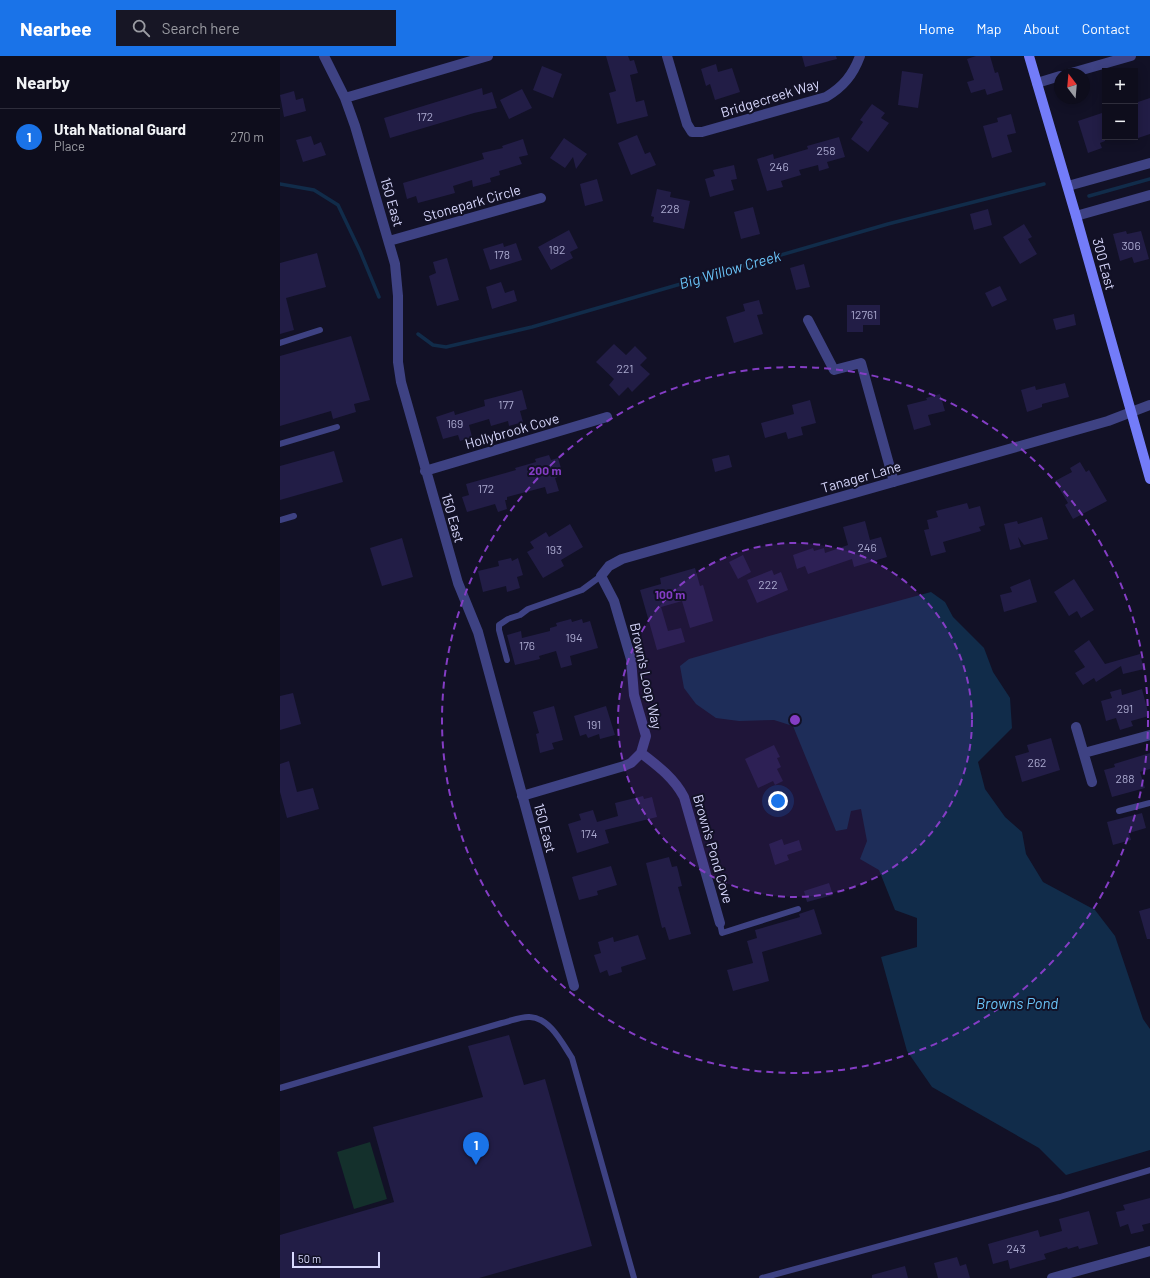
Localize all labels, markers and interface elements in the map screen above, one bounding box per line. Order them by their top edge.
search box [116,10,396,46]
text: Nearbee [20,17,92,40]
icon: search [130,17,152,39]
text: Search here [162,19,240,37]
text: Home [919,20,955,37]
text: Map [977,20,1001,37]
text: About [1023,20,1060,37]
text: Contact [1082,20,1130,37]
north arrow [1054,68,1090,104]
map controls [1102,68,1138,140]
button: + [1102,68,1138,104]
text: Nearby [16,72,70,92]
street label: Bridgecreek Way [718,74,822,121]
button: − [1102,104,1138,140]
house number: 172 [417,109,433,123]
text: Utah National Guard [54,120,186,138]
text: 1 [27,129,31,145]
text: 270 m [230,129,264,145]
text: Place [54,138,85,154]
house number: 258 [817,143,835,157]
house number: 246 [769,159,789,173]
street label: 150 East [377,175,408,228]
street label: Stonepark Circle [421,181,522,225]
house number: 228 [660,201,680,215]
street label: 300 East [1089,236,1120,292]
house number: 306 [1121,238,1141,252]
house number: 192 [549,242,565,256]
water label: Big Willow Creek [677,246,783,292]
house number: 178 [494,247,510,261]
house number: 12761 [851,307,877,321]
house number: 221 [617,361,633,375]
house number: 177 [498,397,514,411]
street label: Hollybrook Cove [463,409,561,452]
house number: 169 [447,416,463,430]
street label: Tanager Lane [819,457,903,496]
text: 200 m [529,463,561,477]
house number: 172 [478,481,494,495]
street label: 150 East [438,491,469,544]
house number: 246 [857,540,877,554]
house number: 193 [546,542,562,556]
house number: 222 [758,577,778,591]
text: 100 m [655,587,685,601]
street label: Brown's Loop Way [627,621,666,731]
house number: 194 [565,630,583,644]
house number: 176 [519,638,535,652]
house number: 291 [1117,701,1133,715]
centre of rings [788,713,802,727]
house number: 191 [587,717,601,731]
house number: 262 [1027,755,1047,769]
house number: 288 [1116,771,1134,785]
your location [768,791,788,811]
street label: Brown's Pond Cove [690,792,737,905]
street label: 150 East [531,801,560,854]
house number: 174 [581,826,597,840]
water label: Browns Pond [976,994,1058,1012]
pin: 1 [463,1132,489,1165]
house number: 243 [1006,1241,1026,1255]
scale bar [292,1250,380,1269]
text: 50 m [298,1252,321,1265]

